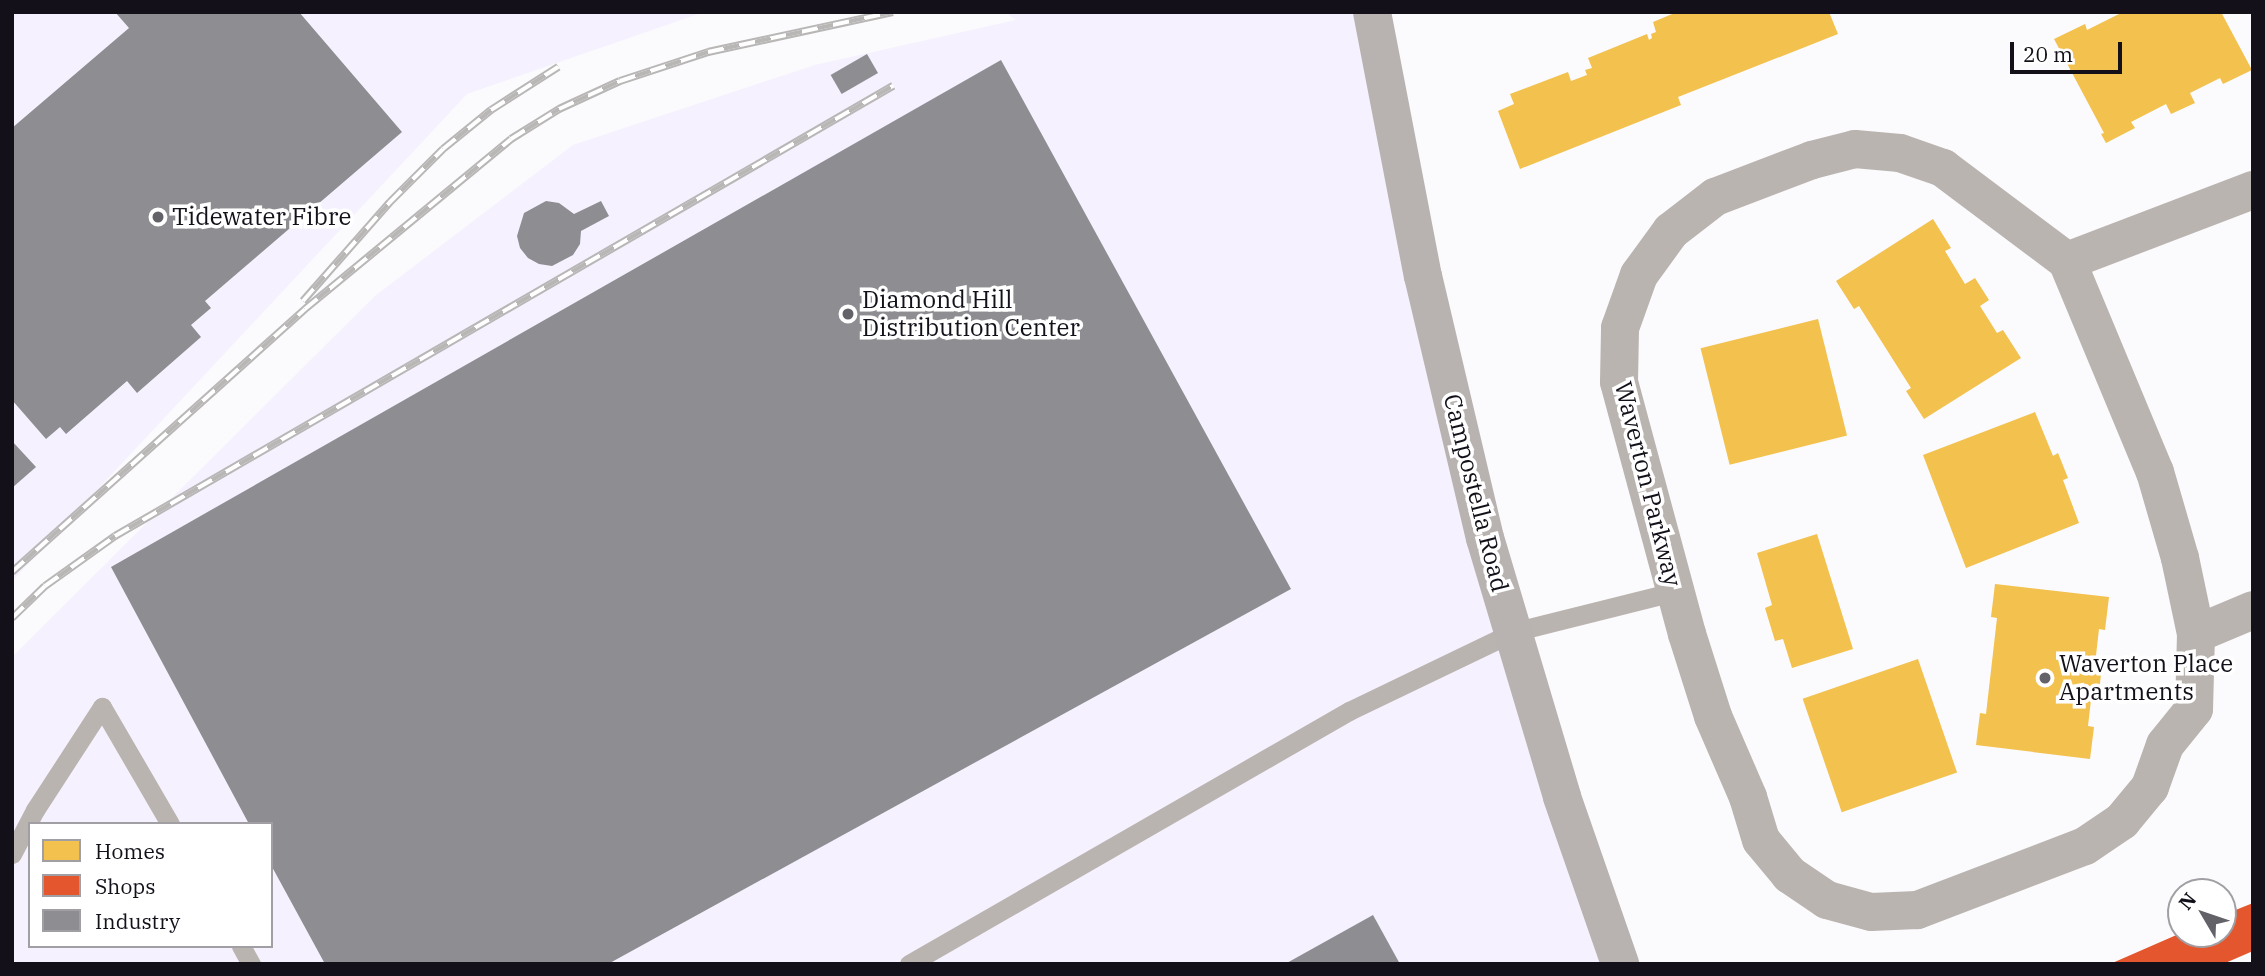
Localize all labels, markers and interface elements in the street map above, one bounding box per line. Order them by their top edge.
scale bar [2013,28,2125,72]
text: 20 m [2023,40,2073,68]
place label: Tidewater Fibre [172,203,351,231]
marker: Tidewater Fibre [150,209,166,225]
place label: Diamond Hill Distribution Center [862,286,1080,342]
marker: Diamond Hill Distribution Center [840,306,856,322]
street label: Waverton Parkway [1609,378,1687,590]
street label: Campostella Road [1437,391,1515,595]
place label: Waverton Place Apartments [2059,650,2233,706]
marker: Waverton Place Apartments [2037,670,2053,686]
legend [28,822,273,948]
text: Homes [95,837,165,865]
text: Shops [95,872,155,900]
north arrow [2167,878,2237,948]
text: N [2173,888,2201,914]
text: Industry [95,907,180,935]

